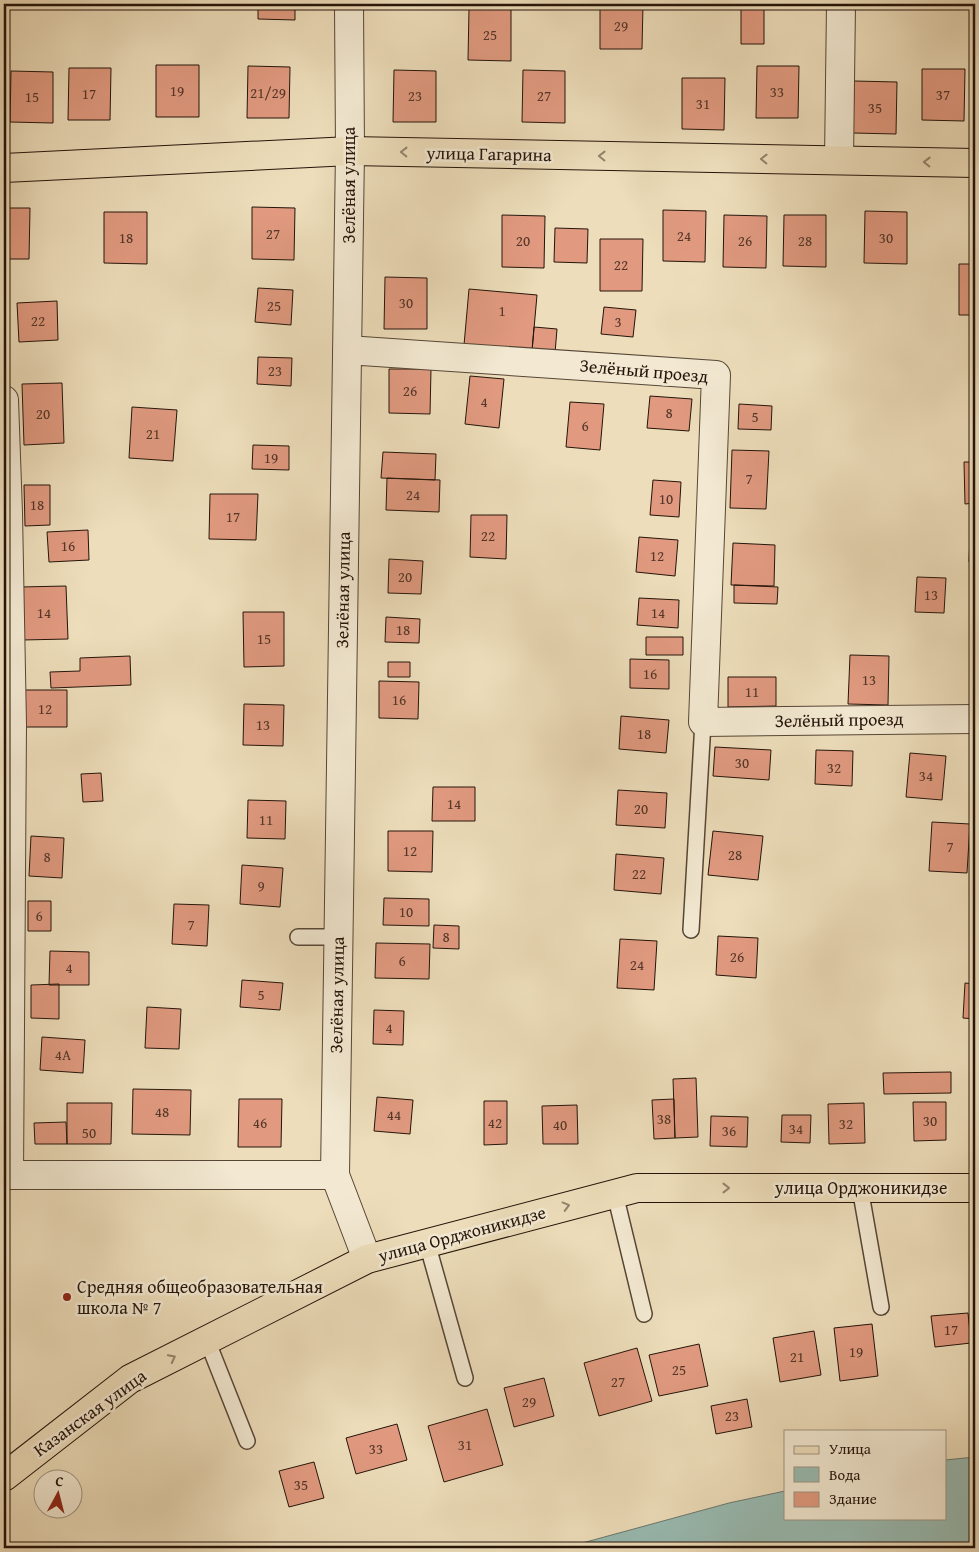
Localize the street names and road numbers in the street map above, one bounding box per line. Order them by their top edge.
street label: Зелёная улица [335,126,362,243]
street label: улица Гагарина [425,139,552,168]
street label: Зелёный проезд [579,351,710,390]
street label: Зелёная улица [328,531,357,649]
street label: Зелёный проезд [774,705,904,734]
street label: Зелёная улица [322,936,351,1054]
street label: улица Орджоникидзе [774,1174,947,1201]
street label: улица Орджоникидзе [374,1198,549,1269]
street label: Казанская улица [28,1362,152,1463]

